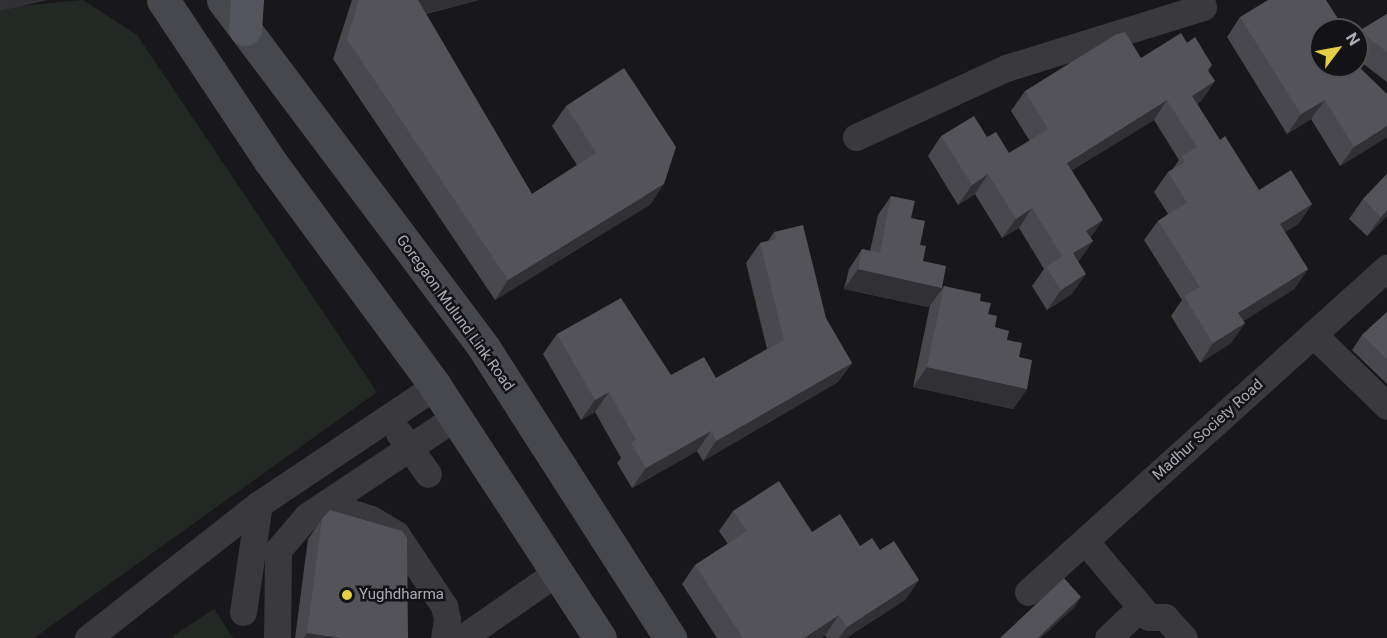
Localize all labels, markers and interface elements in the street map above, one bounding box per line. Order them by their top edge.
north arrow [1309,18,1369,78]
text: N [1342,29,1364,49]
street label: Goregaon Mulund Link Road [392,232,518,394]
street label: Madhur Society Road [1149,376,1267,484]
place label: Yughdharma [359,586,444,604]
marker: Yughdharma [340,588,354,602]

